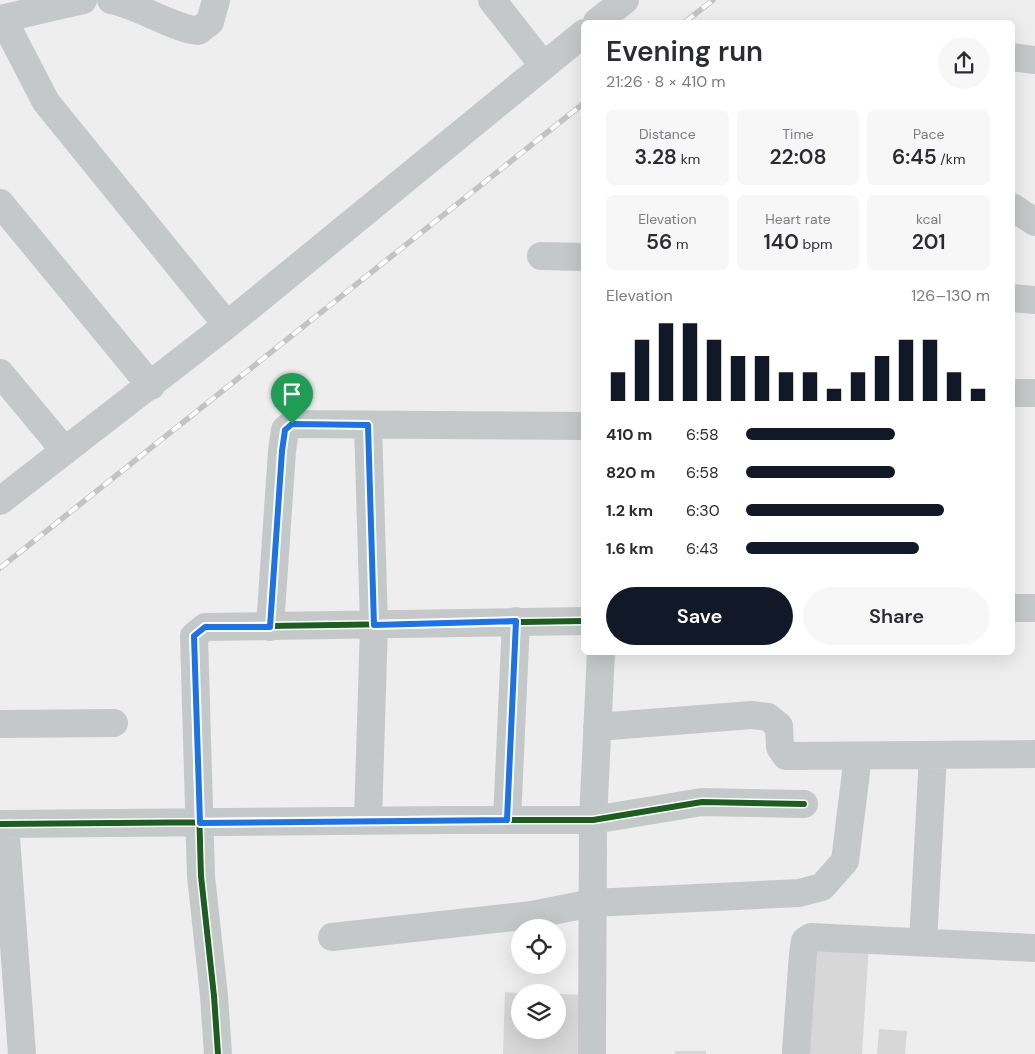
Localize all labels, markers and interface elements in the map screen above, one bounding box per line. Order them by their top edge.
text: Evening run [606,33,763,70]
button: share [938,37,990,89]
text: 21:26 · 8 × 410 m [606,71,726,92]
text: Distance [639,125,696,143]
text: Time [782,125,814,143]
text: Pace [913,125,944,143]
text: 3.28 [634,143,677,171]
text: 22:08 [769,143,827,171]
text: 6:45 [892,143,937,171]
text: km [677,150,700,168]
text: /km [937,150,965,168]
text: Elevation [638,210,697,228]
text: Heart rate [765,210,831,228]
text: kcal [916,210,941,228]
text: 56 [646,228,672,256]
text: 140 [763,228,799,256]
text: 201 [912,228,946,256]
text: m [672,235,689,253]
text: bpm [799,235,833,253]
text: Elevation [606,285,673,306]
text: 126–130 m [911,285,990,306]
pin [271,373,313,424]
icon: arrive [278,380,306,408]
text: 410 m [606,424,652,445]
text: 6:58 [686,424,719,445]
text: 820 m [606,462,655,483]
text: 6:58 [686,462,719,483]
text: 1.2 km [606,500,653,521]
text: 6:30 [686,500,720,521]
text: 1.6 km [606,538,654,559]
text: 6:43 [686,538,718,559]
button: Save [606,587,793,645]
button: Share [803,587,990,645]
map controls [511,919,566,1039]
button: locate [511,919,566,974]
button: layers [511,984,566,1039]

